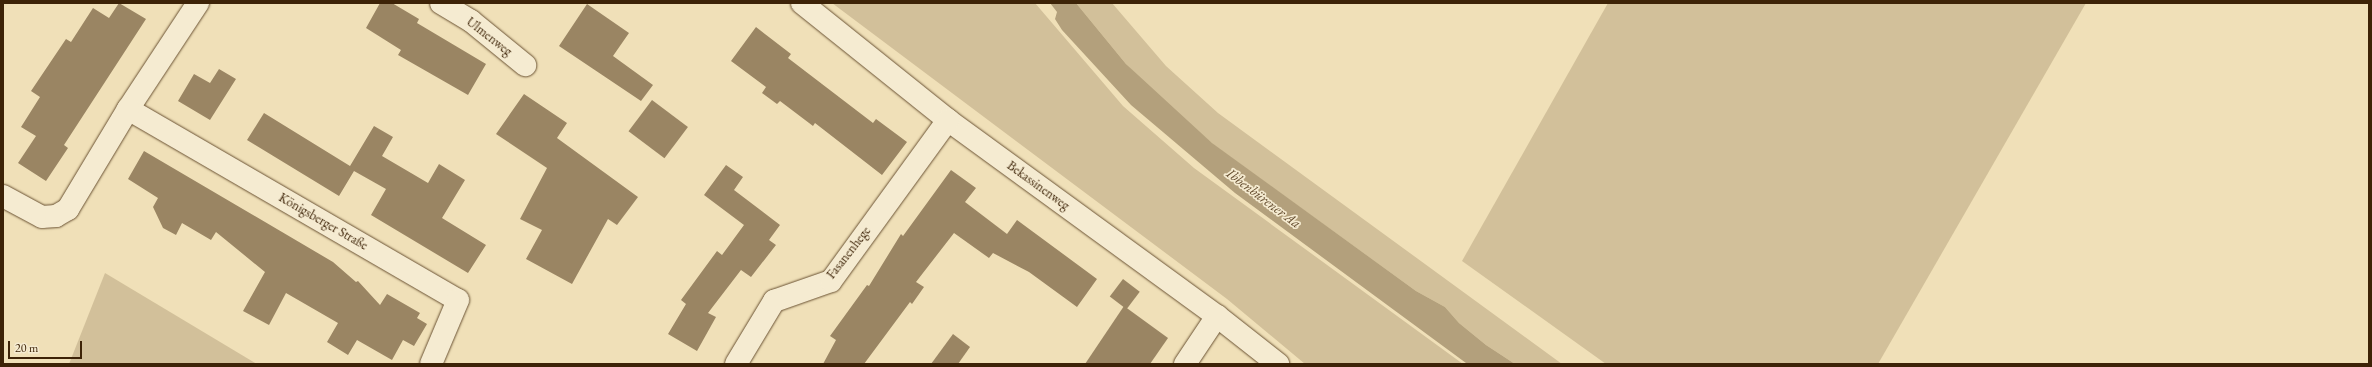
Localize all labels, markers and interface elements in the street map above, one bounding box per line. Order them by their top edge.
street label: Ulmenweg [463,14,515,60]
street label: Bekassinenweg [1004,158,1072,214]
water label: Ibbenbürener Aa [1224,165,1304,231]
street label: Königsberger Straße [276,190,370,254]
street label: Fasanenhege [824,224,874,282]
scale bar [10,333,84,359]
text: 20 m [15,340,38,356]

